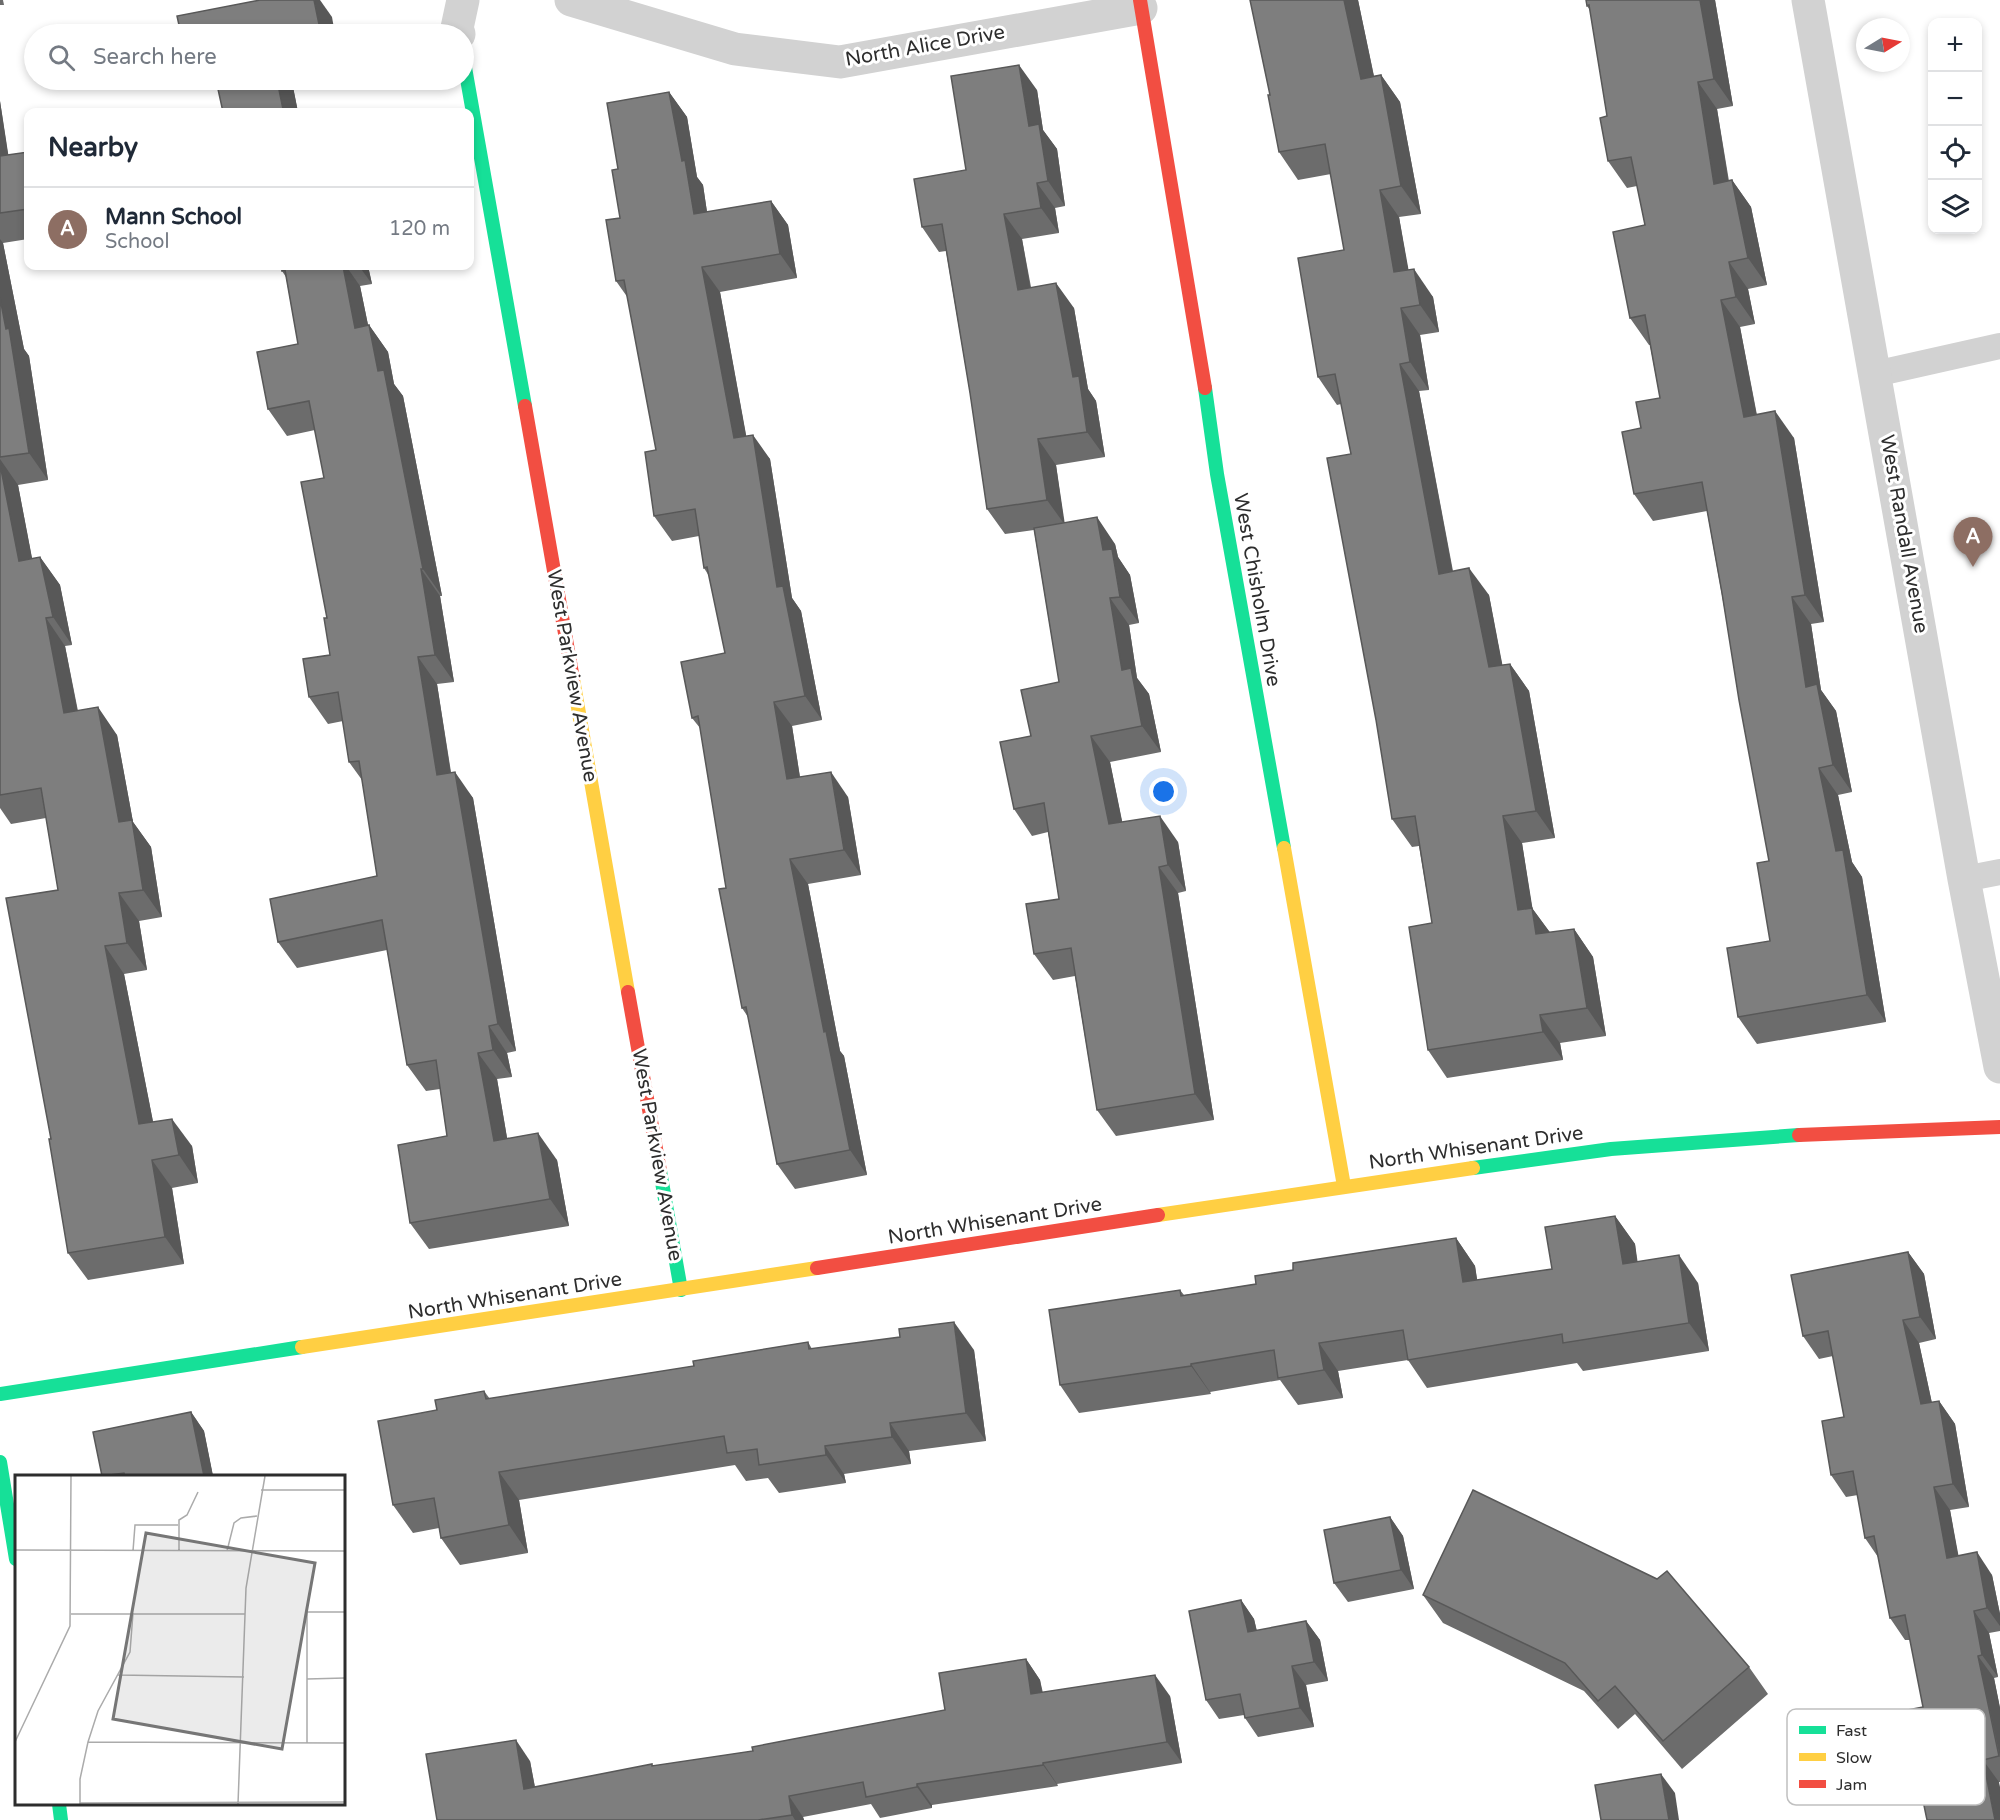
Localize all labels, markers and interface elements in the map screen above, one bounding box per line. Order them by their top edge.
north arrow [1856,18,1910,72]
map controls [1928,18,1982,234]
button: + [1928,18,1982,72]
street label: North Alice Drive [843,20,1007,72]
search box [24,24,474,90]
icon: search [45,41,78,74]
text: Search here [93,44,217,70]
button: − [1928,72,1982,126]
button: locate [1928,126,1982,180]
text: Nearby [48,132,138,163]
button: layers [1928,180,1982,234]
text: Mann School [105,204,242,230]
text: A [60,217,75,241]
text: 120 m [389,217,450,241]
text: School [105,230,169,254]
street label: West Randall Avenue [1875,433,1933,635]
street label: West Chisholm Drive [1228,491,1286,689]
pin: A [1954,518,1992,567]
street label: West Parkview Avenue [542,568,602,784]
your location [1149,777,1178,806]
street label: West Parkview Avenue [627,1047,687,1263]
street label: North Whisenant Drive [1367,1121,1585,1175]
street label: North Whisenant Drive [886,1192,1104,1250]
street label: North Whisenant Drive [406,1267,624,1325]
inset map [15,1475,345,1805]
legend [1787,1709,1985,1805]
text: Fast [1836,1721,1867,1741]
text: Slow [1836,1748,1872,1768]
text: Jam [1836,1775,1867,1795]

